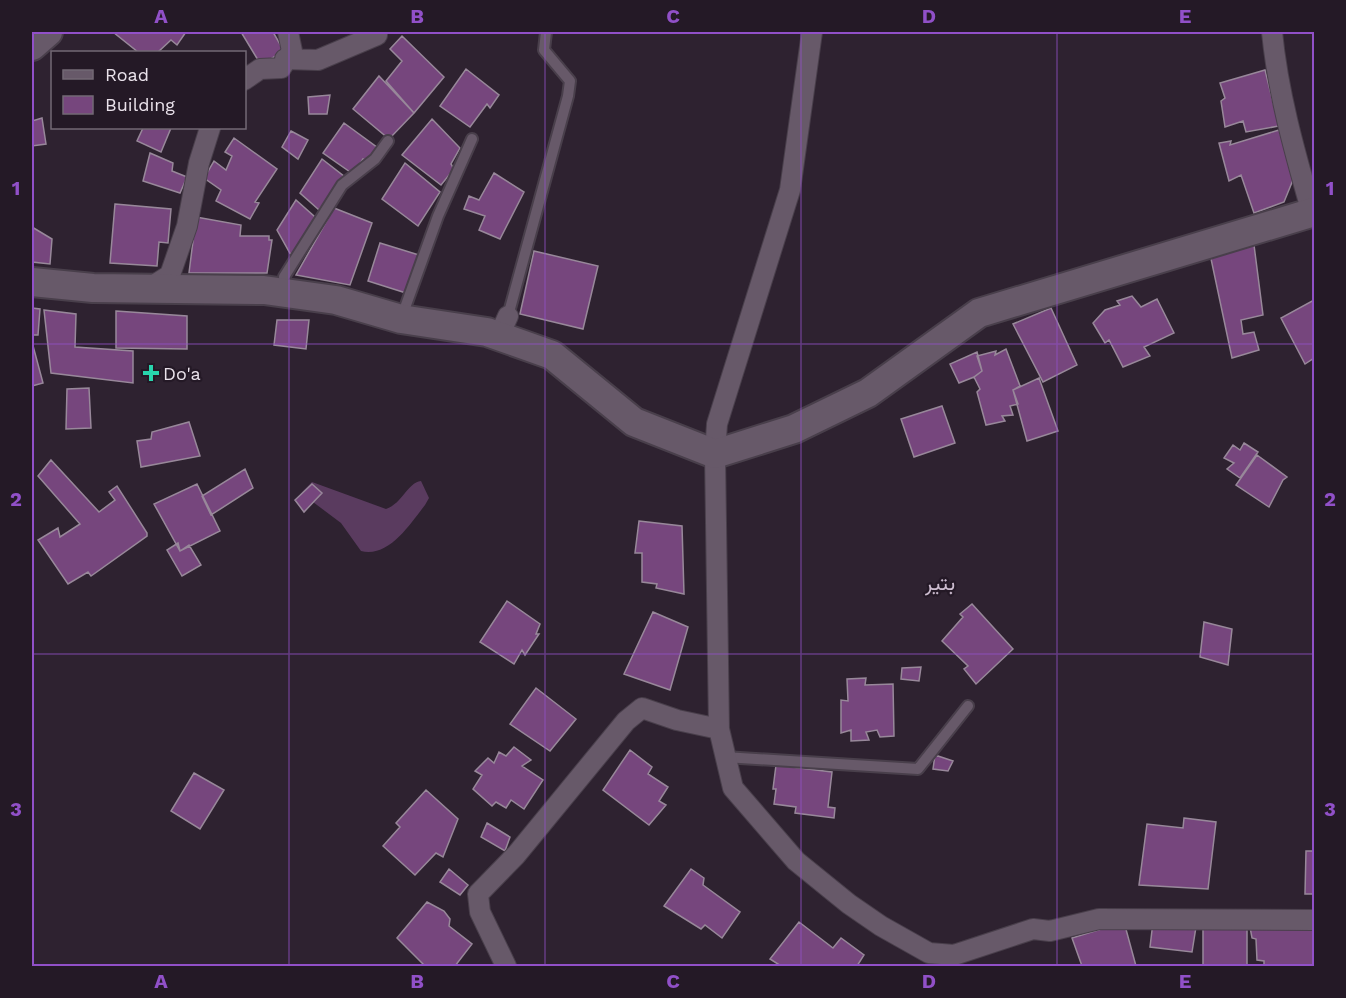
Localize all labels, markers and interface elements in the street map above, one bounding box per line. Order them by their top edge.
text: A [154,4,168,28]
text: B [410,4,424,28]
text: C [666,4,680,28]
text: D [922,4,936,28]
text: E [1179,4,1191,28]
legend [51,51,246,129]
text: Road [105,64,149,85]
text: Building [105,94,175,115]
text: 1 [12,176,20,200]
text: 1 [1326,176,1334,200]
place label: Do'a [163,363,201,384]
marker: Do'a [144,366,158,380]
text: 2 [10,487,22,511]
text: 2 [1324,487,1336,511]
district label: بتير [924,570,955,596]
text: 3 [10,797,22,821]
text: 3 [1324,797,1336,821]
text: A [154,969,168,993]
text: B [410,969,424,993]
text: C [666,969,680,993]
text: D [922,969,936,993]
text: E [1179,969,1191,993]

